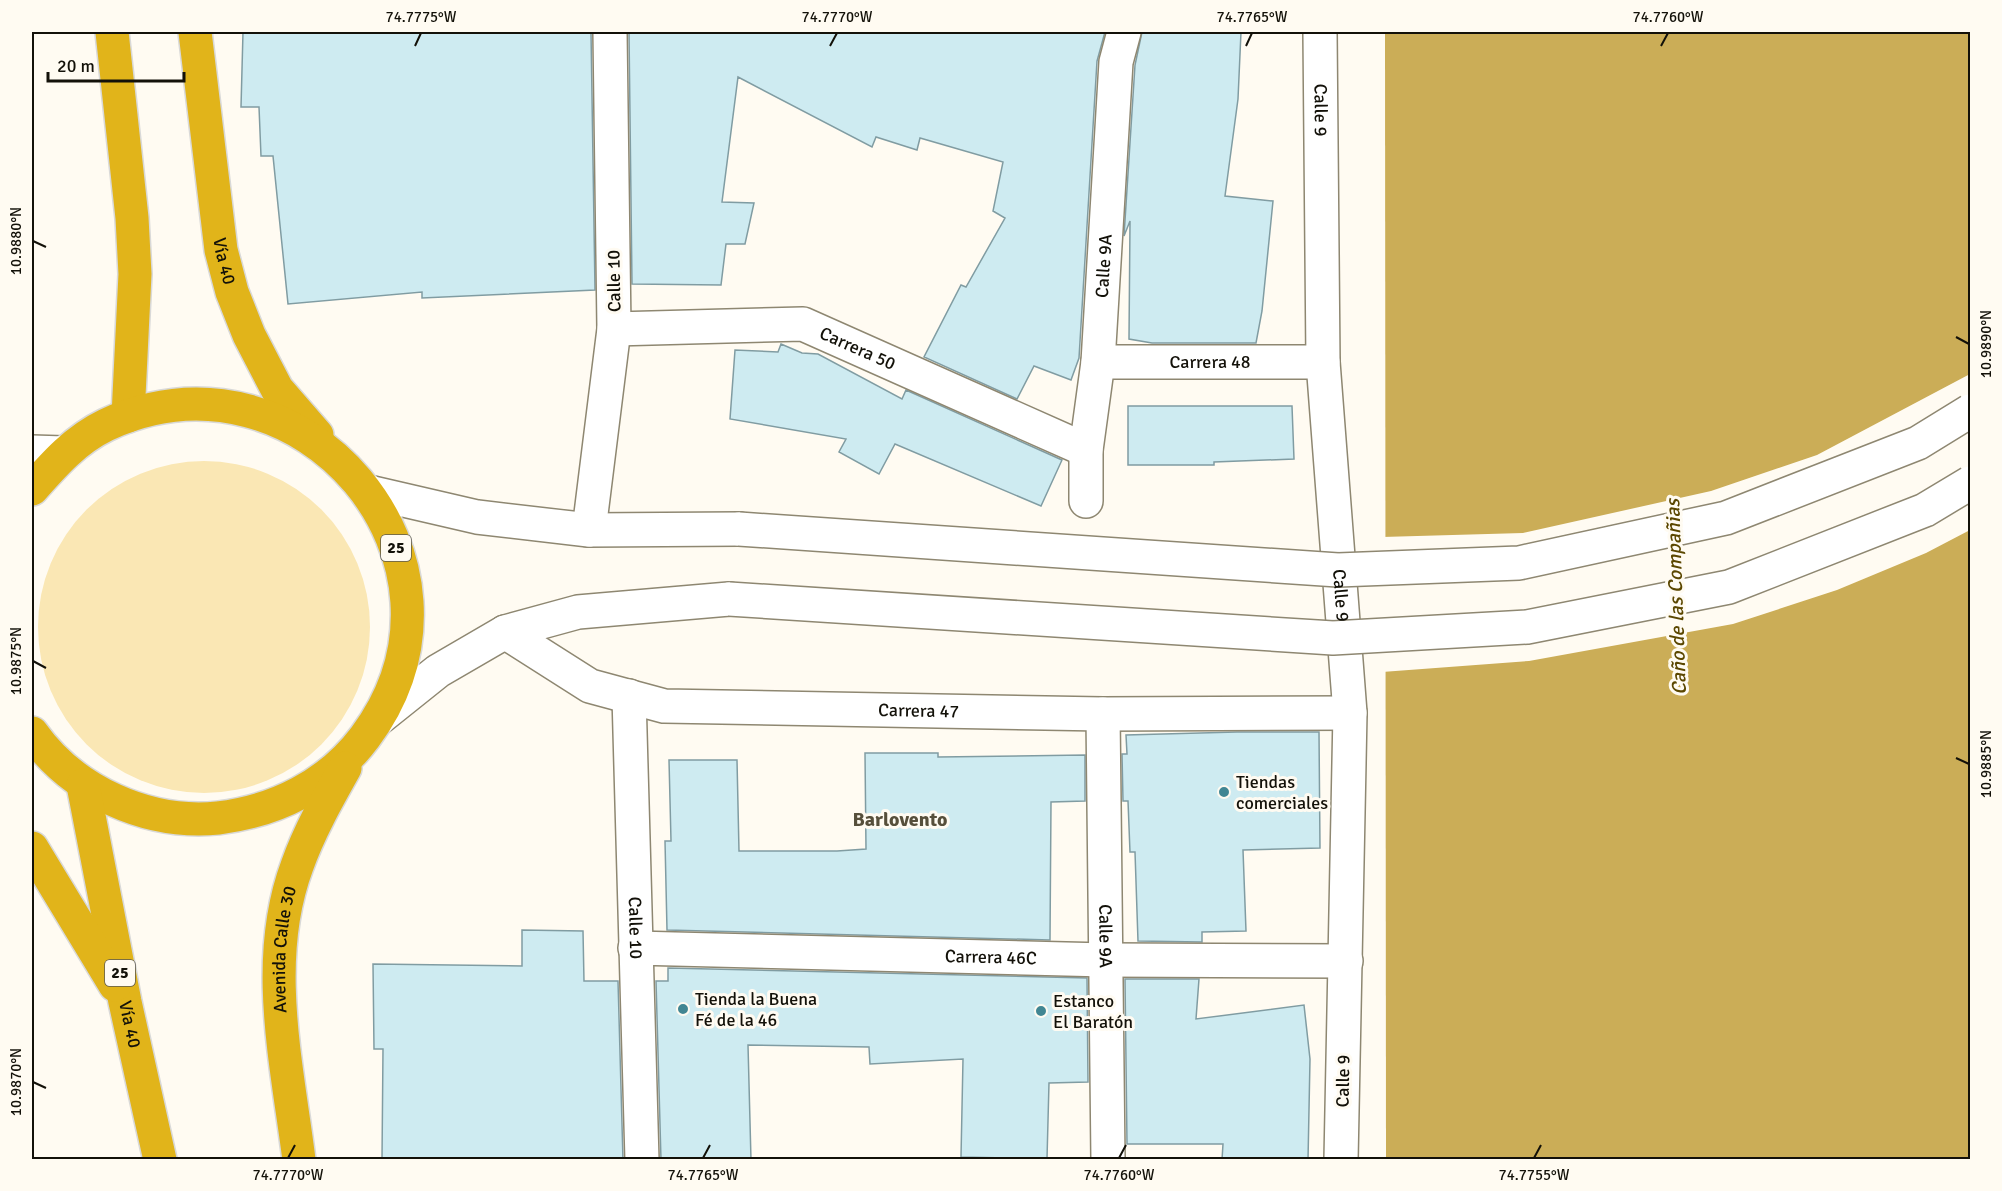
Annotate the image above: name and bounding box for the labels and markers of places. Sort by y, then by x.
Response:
place label: Tiendas comerciales [1236,771,1328,814]
marker: Tiendas comerciales [1217,785,1231,799]
place label: Tienda la Buena Fé de la 46 [695,988,817,1031]
place label: Estanco El Baratón [1053,990,1133,1033]
marker: Tienda la Buena Fé de la 46 [676,1002,690,1016]
marker: Estanco El Baratón [1034,1004,1048,1018]

